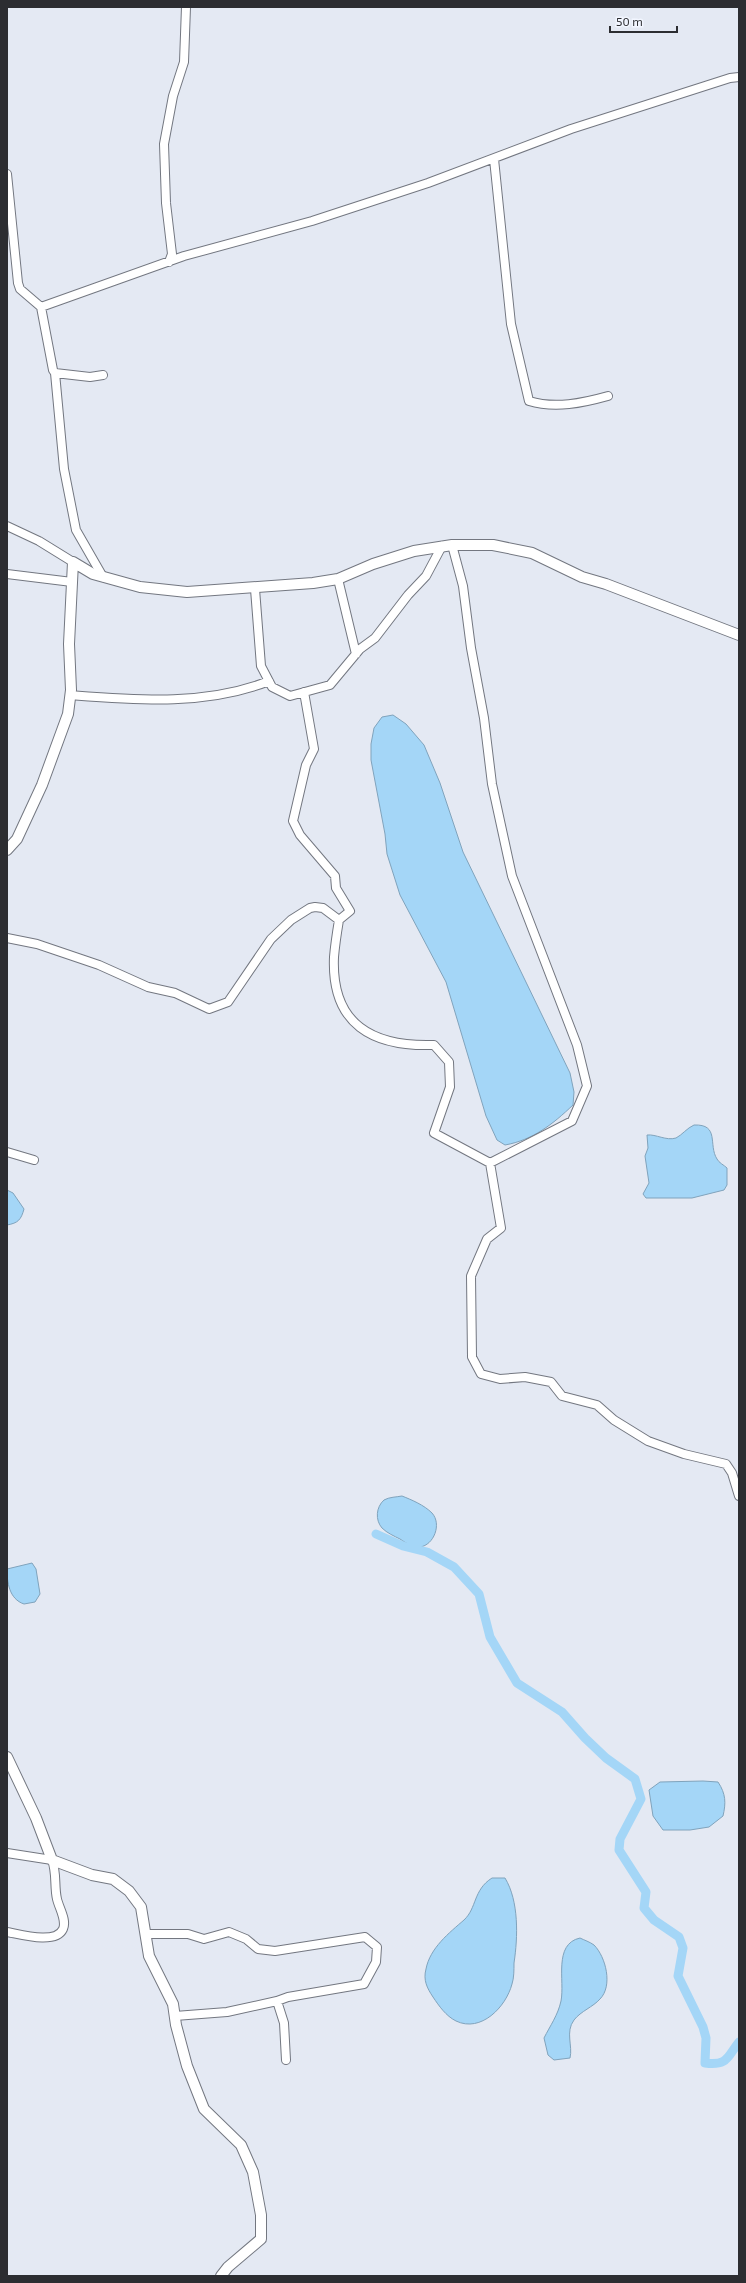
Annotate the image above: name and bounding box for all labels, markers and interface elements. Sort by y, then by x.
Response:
scale bar [610,8,677,34]
text: 50 m [616,14,643,28]

